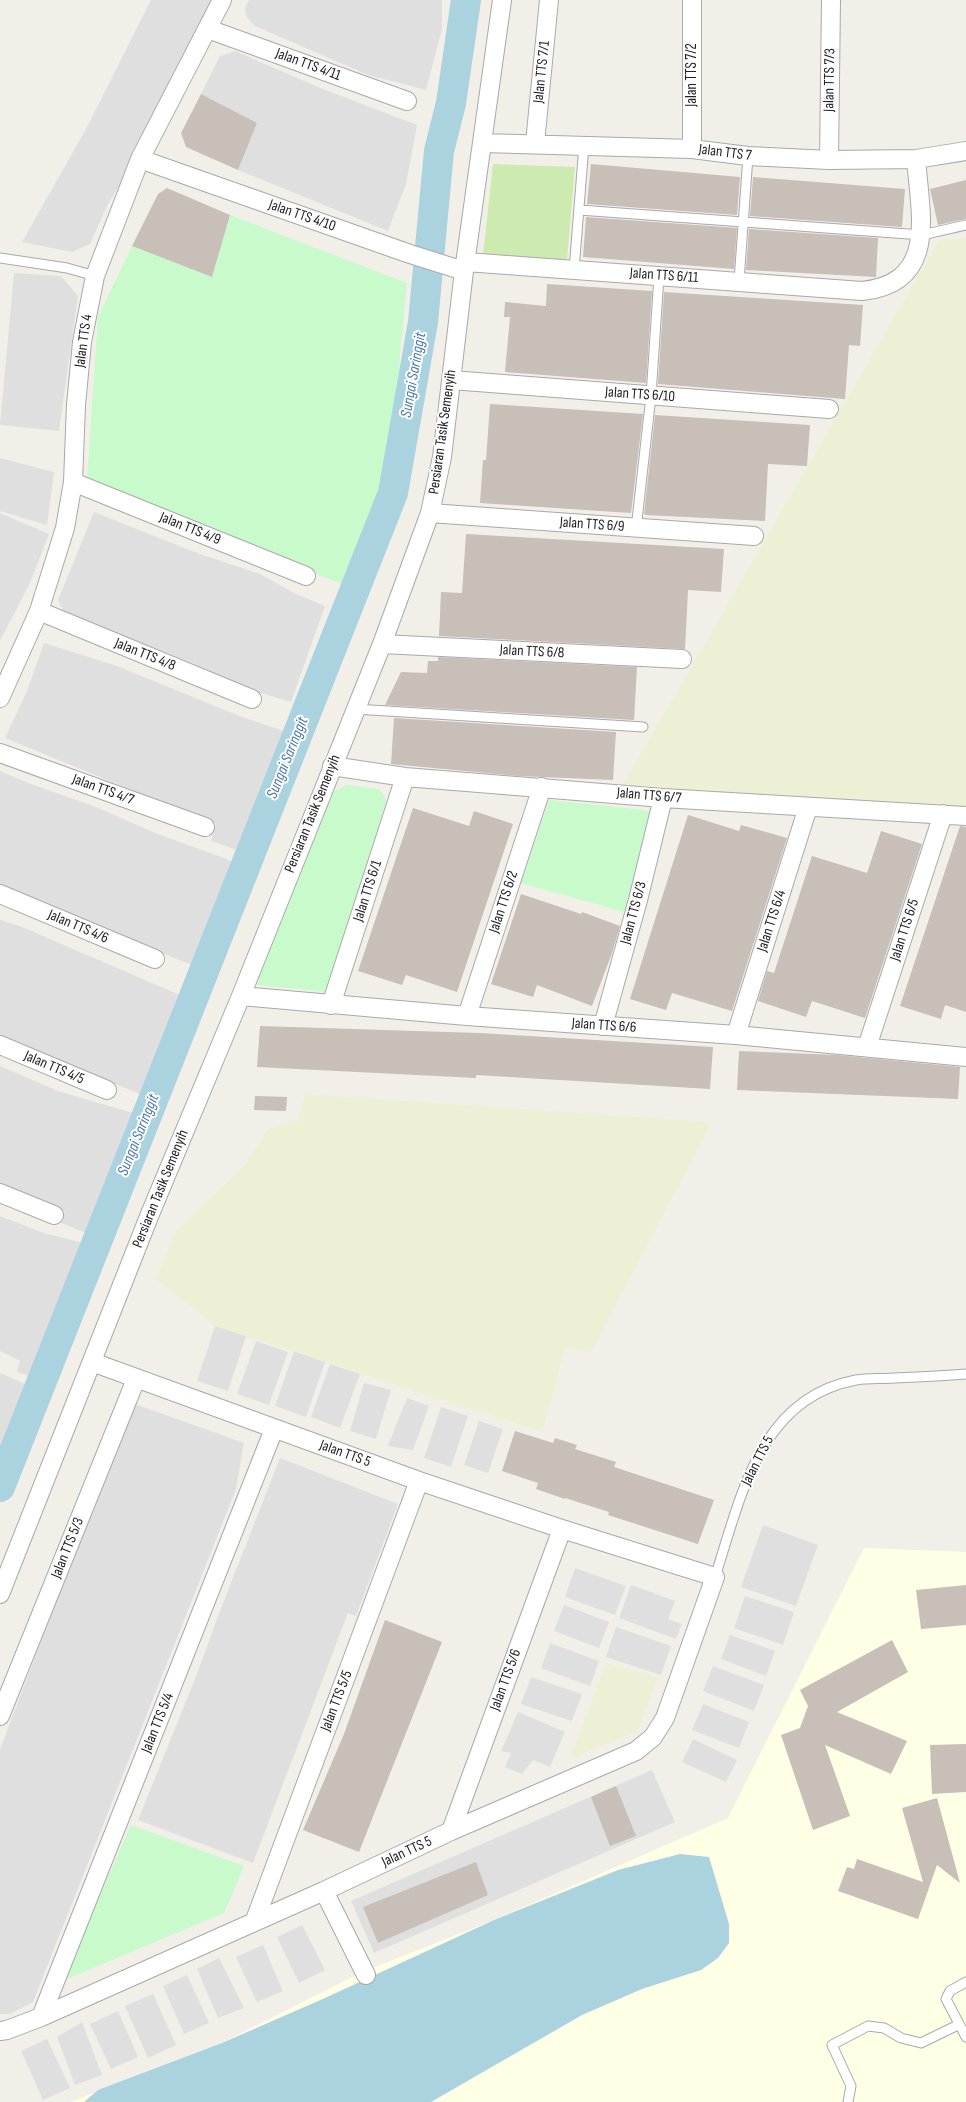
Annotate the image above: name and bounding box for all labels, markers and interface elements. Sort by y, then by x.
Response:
street label: Jalan TTS 7/1 [530,40,554,104]
street label: Jalan TTS 7/2 [683,43,701,107]
street label: Jalan TTS 4/11 [273,45,343,85]
street label: Jalan TTS 7/3 [820,48,840,112]
street label: Jalan TTS 7 [698,141,752,165]
street label: Jalan TTS 4/10 [266,196,338,236]
street label: Jalan TTS 6/11 [629,265,699,287]
street label: Jalan TTS 4 [71,313,97,369]
water label: Sungai Saringgit [397,331,431,419]
street label: Persiaran Tasik Semenyih [425,369,461,495]
street label: Jalan TTS 6/10 [604,384,676,406]
street label: Jalan TTS 4/9 [157,509,223,549]
street label: Jalan TTS 6/9 [559,514,625,536]
street label: Jalan TTS 4/8 [112,635,178,675]
street label: Jalan TTS 6/8 [499,641,565,663]
water label: Sungai Saringgit [263,714,313,802]
street label: Persiaran Tasik Semenyih [281,752,345,876]
street label: Jalan TTS 4/7 [70,771,136,809]
street label: Jalan TTS 6/7 [616,784,682,808]
street label: Jalan TTS 6/1 [350,858,386,924]
street label: Jalan TTS 6/2 [486,869,522,935]
street label: Jalan TTS 6/3 [617,880,651,946]
street label: Jalan TTS 6/4 [754,888,790,954]
street label: Jalan TTS 6/5 [887,897,923,963]
street label: Jalan TTS 4/6 [45,906,111,948]
street label: Jalan TTS 6/6 [571,1015,637,1037]
street label: Jalan TTS 4/5 [21,1047,87,1089]
water label: Sungai Saringgit [114,1091,164,1179]
street label: Persiaran Tasik Semenyih [129,1127,193,1251]
street label: Jalan TTS 5 [738,1433,778,1489]
street label: Jalan TTS 5 [317,1436,373,1472]
street label: Jalan TTS 5/3 [48,1515,88,1581]
street label: Jalan TTS 5/6 [487,1647,525,1713]
street label: Jalan TTS 5/5 [317,1668,357,1734]
street label: Jalan TTS 5/4 [138,1690,178,1756]
street label: Jalan TTS 5 [379,1833,435,1871]

